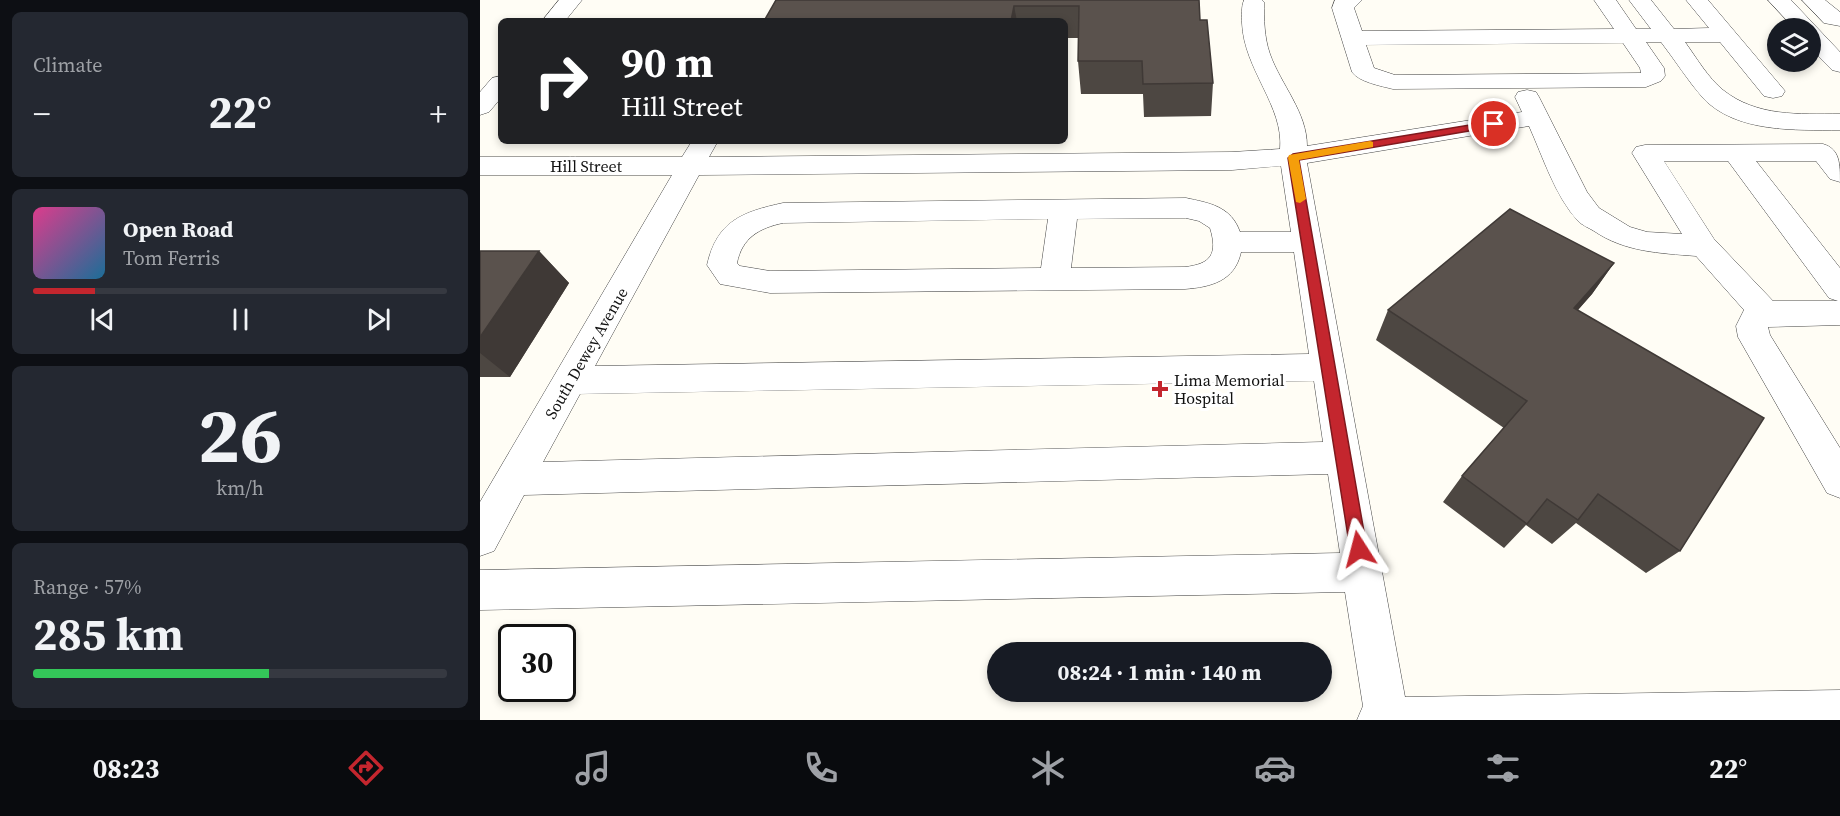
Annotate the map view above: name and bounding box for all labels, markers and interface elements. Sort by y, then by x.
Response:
map controls [1767,18,1821,72]
button: layers [1767,18,1821,72]
text: 90 m [621,33,714,91]
icon: right [522,42,600,120]
text: Climate [33,51,102,79]
text: 22° [208,81,272,143]
text: Hill Street [621,88,743,125]
text: − [33,91,51,136]
text: + [429,91,447,136]
pin [1468,98,1519,149]
icon: arrive [1477,107,1510,140]
street label: Hill Street [550,155,623,177]
text: Open Road [123,214,233,244]
text: Tom Ferris [123,244,220,272]
street label: South Dewey Avenue [539,283,633,423]
icon: previous [86,303,119,336]
icon: pause [224,303,257,336]
icon: next [362,303,395,336]
place label: Lima Memorial Hospital [1174,369,1285,409]
marker: Lima Memorial Hospital [1151,380,1169,398]
text: 26 [198,381,282,488]
text: km/h [216,474,264,502]
position arrow [1327,517,1391,581]
text: Range · 57% [33,573,142,601]
text: 285 km [33,603,184,665]
speed limit sign: 30 [498,624,576,702]
text: 08:24 · 1 min · 140 m [1058,657,1261,687]
icon: directions [345,747,387,789]
icon: music [572,747,614,789]
icon: phone [800,747,842,789]
icon: climate [1027,747,1069,789]
icon: car [1254,747,1296,789]
icon: filters [1482,747,1524,789]
text: 08:23 [93,750,159,787]
text: 22° [1709,750,1747,787]

